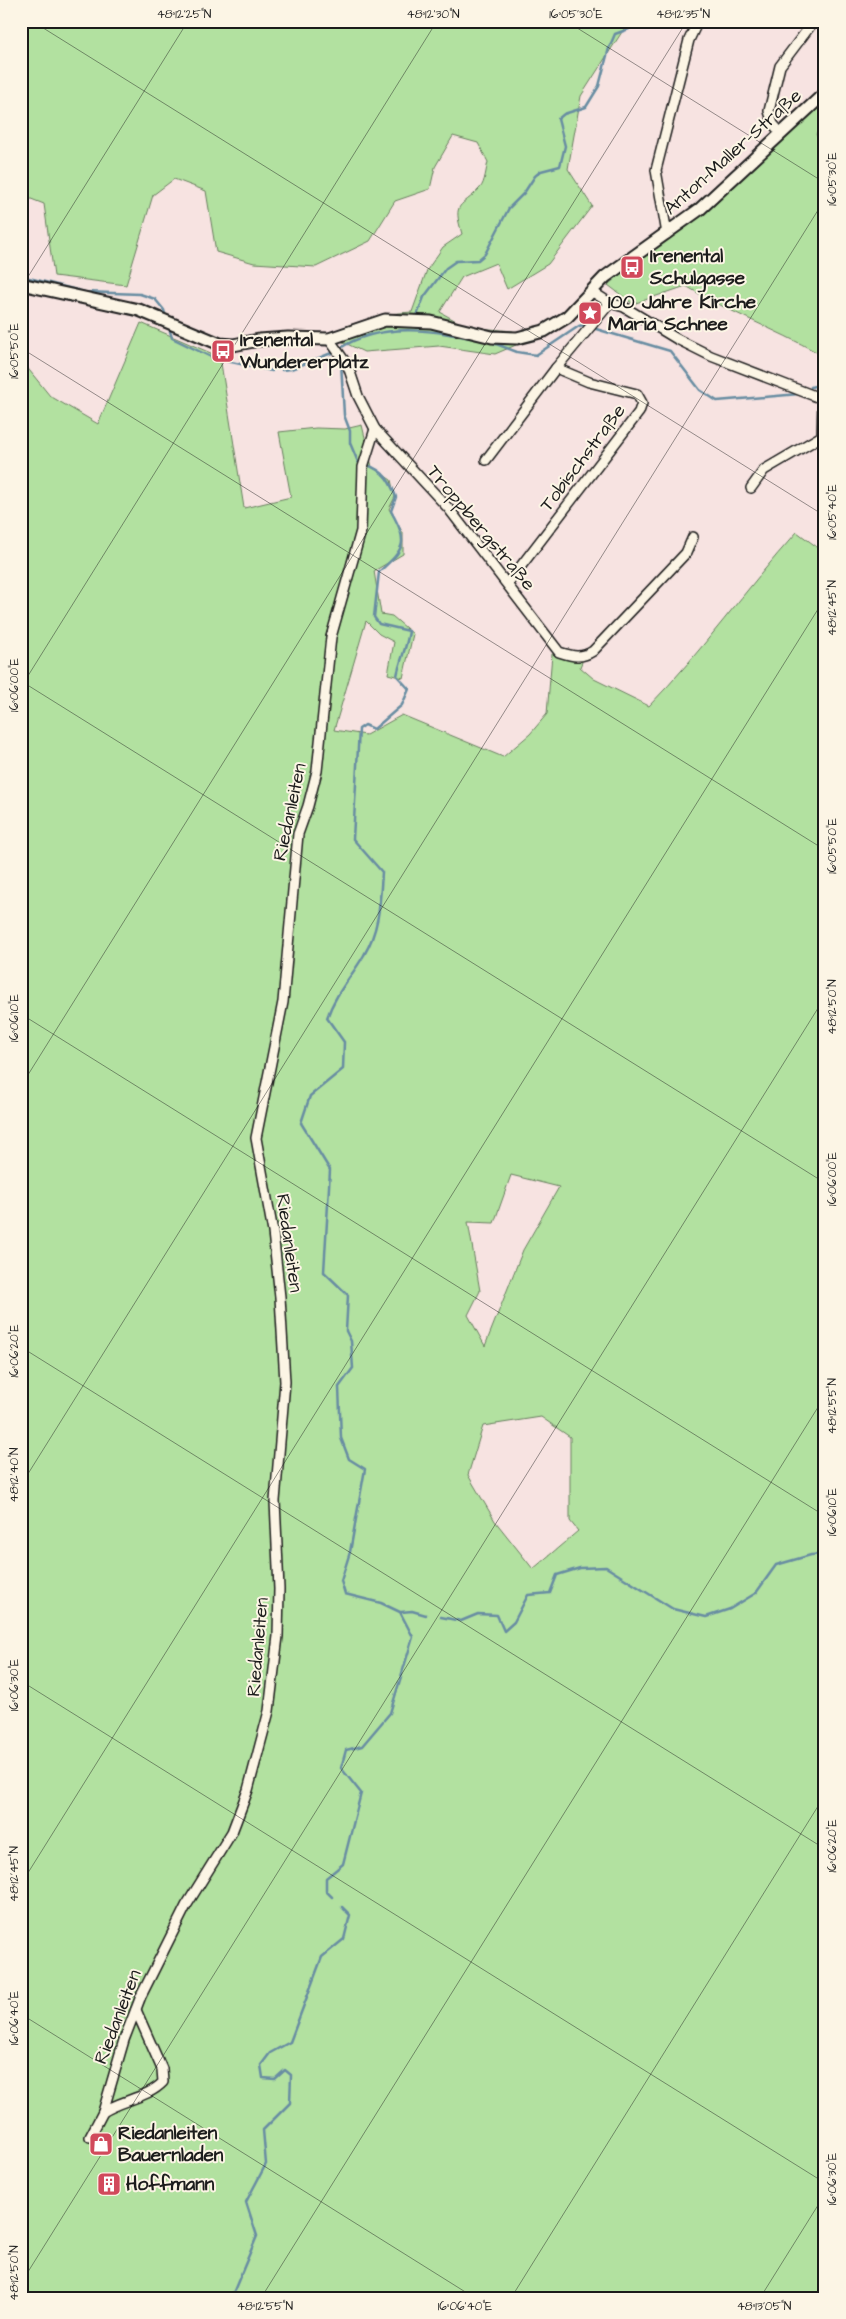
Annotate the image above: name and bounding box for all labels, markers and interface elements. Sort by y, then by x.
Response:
text: 48°12'25"N [157,6,212,23]
text: 48°12'30"N [407,6,460,23]
text: 16°05'30"E [549,6,603,23]
text: 48°12'35"N [656,6,710,23]
street label: Anton-Maller-Straße [658,83,808,221]
text: 16°05'30"E [824,152,841,206]
place label: Irenental Schulgasse [649,243,746,293]
bus stop icon: Irenental Schulgasse [619,254,645,280]
place label: 100 Jahre Kirche Maria Schnee [608,289,757,338]
place icon: 100 Jahre Kirche Maria Schnee [577,300,603,326]
text: 16°05'50"E [6,323,23,379]
place label: Irenental Wundererplatz [239,327,369,376]
bus stop icon: Irenental Wundererplatz [210,338,236,364]
street label: Tobischstraße [534,399,632,517]
street label: Troppbergstraße [420,459,542,597]
text: 16°05'40"E [824,484,841,540]
text: 48°12'45"N [824,580,841,636]
text: 16°06'00"E [6,658,23,712]
street label: Riedanleiten [266,761,314,863]
text: 16°05'50"E [824,818,841,874]
text: 48°12'50"N [824,979,841,1035]
text: 16°06'10"E [6,994,23,1042]
text: 16°06'00"E [824,1152,841,1206]
street label: Riedanleiten [269,1192,309,1294]
text: 16°06'20"E [6,1324,23,1378]
text: 48°12'55"N [824,1377,841,1434]
text: 48°12'40"N [6,1447,23,1503]
text: 16°06'10"E [824,1488,841,1536]
street label: Riedanleiten [240,1596,276,1698]
text: 16°06'30"E [6,1659,23,1711]
text: 16°06'20"E [824,1819,841,1873]
text: 48°12'45"N [6,1846,23,1902]
street label: Riedanleiten [88,1966,148,2068]
text: 16°06'40"E [6,1991,23,2045]
place label: Riedanleiten Bauernladen [118,2120,224,2169]
shop icon: Riedanleiten Bauernladen [88,2131,114,2157]
text: 16°06'30"E [824,2153,841,2205]
building icon: Hoffmann [96,2171,122,2197]
place label: Hoffmann [126,2171,215,2198]
text: 48°12'50"N [6,2245,23,2301]
text: 48°12'55"N [237,2298,294,2315]
text: 16°06'40"E [438,2298,492,2315]
text: 48°13'05"N [737,2298,792,2315]

